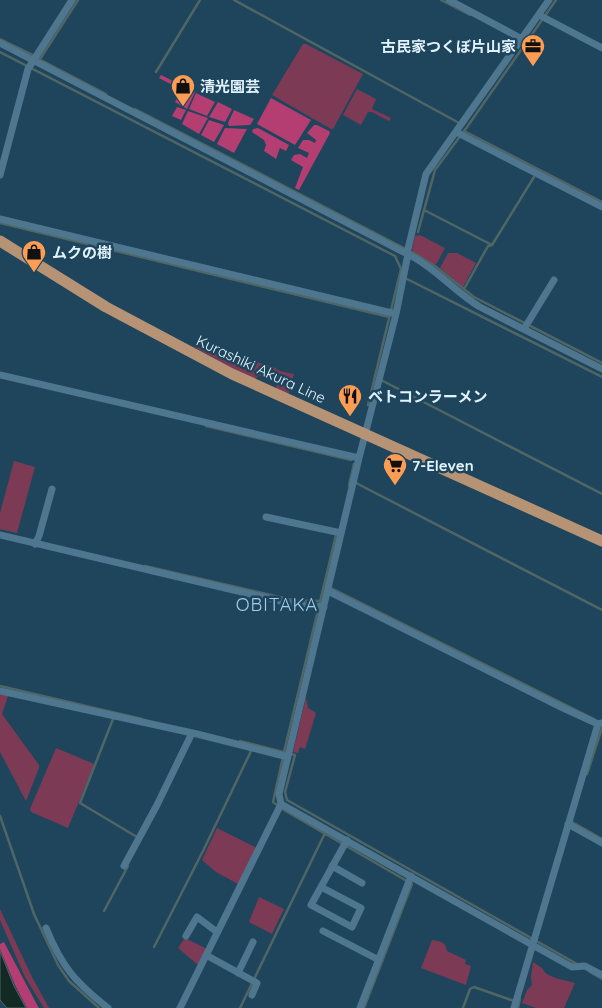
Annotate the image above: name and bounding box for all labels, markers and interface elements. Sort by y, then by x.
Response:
office icon: 古民家つくぼ片山家 [520,33,546,67]
place label: 古民家つくぼ片山家 [381,37,516,56]
shop icon: 清光園芸 [170,73,196,107]
place label: 清光園芸 [200,77,260,96]
shop icon: ムクの樹 [21,239,47,273]
place label: ムクの樹 [52,243,112,262]
street label: Kurashiki Akura Line [193,331,329,407]
restaurant icon: ベトコンラーメン [337,383,363,417]
place label: ベトコンラーメン [368,387,487,406]
supermarket icon: 7-Eleven [382,452,408,486]
place label: 7-Eleven [412,456,474,475]
district label: OBITAKA [236,593,318,616]

